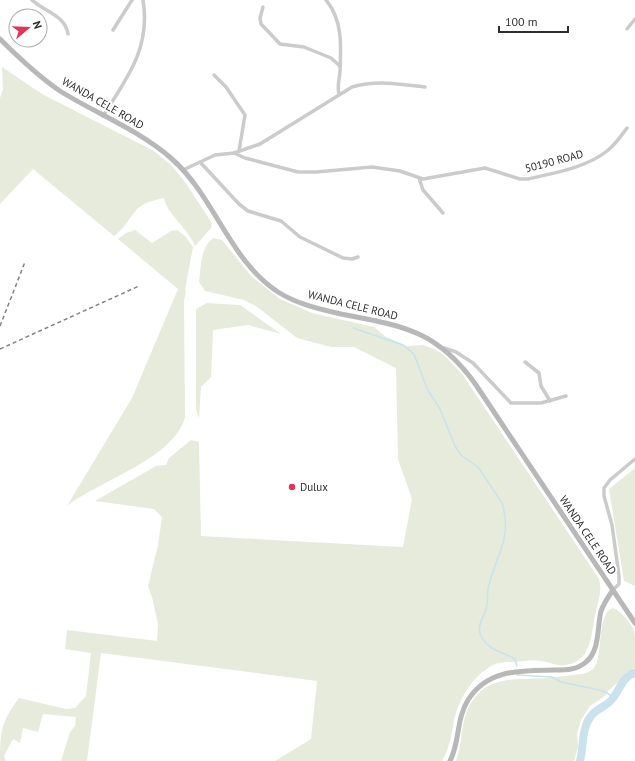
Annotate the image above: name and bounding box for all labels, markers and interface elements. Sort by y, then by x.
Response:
north arrow [8,8,48,48]
scale bar [499,8,568,34]
text: 100 m [505,14,538,29]
text: N [30,19,45,30]
street label: WANDA CELE ROAD [60,74,146,132]
street label: 50190 ROAD [523,146,585,176]
street label: WANDA CELE ROAD [307,287,399,323]
place label: Dulux [300,480,328,494]
marker: Dulux [287,482,297,492]
street label: WANDA CELE ROAD [556,493,620,577]

